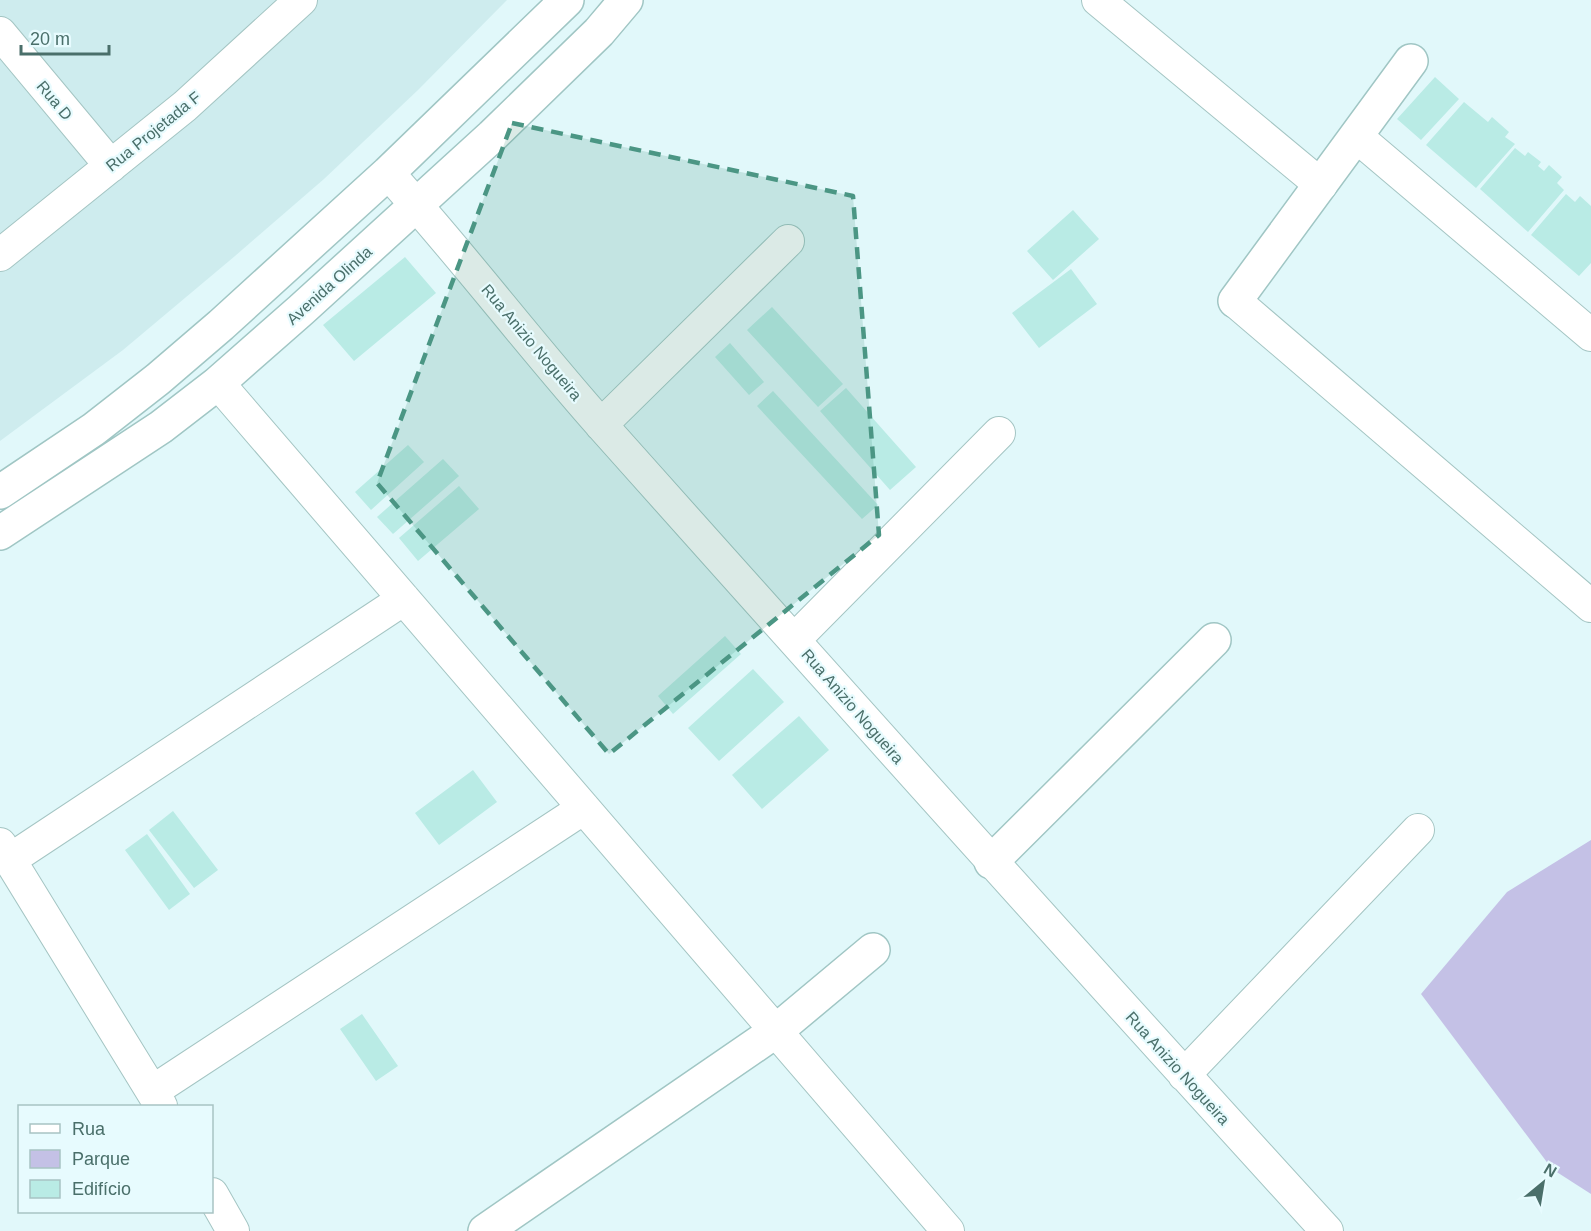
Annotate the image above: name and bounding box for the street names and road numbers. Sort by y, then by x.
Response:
street label: Rua D [34,77,76,123]
street label: Rua Projetada F [103,88,204,175]
street label: Avenida Olinda [283,243,375,328]
street label: Rua Anizio Nogueira [478,281,585,404]
street label: Rua Anizio Nogueira [798,646,907,767]
street label: Rua Anizio Nogueira [1123,1008,1233,1128]

